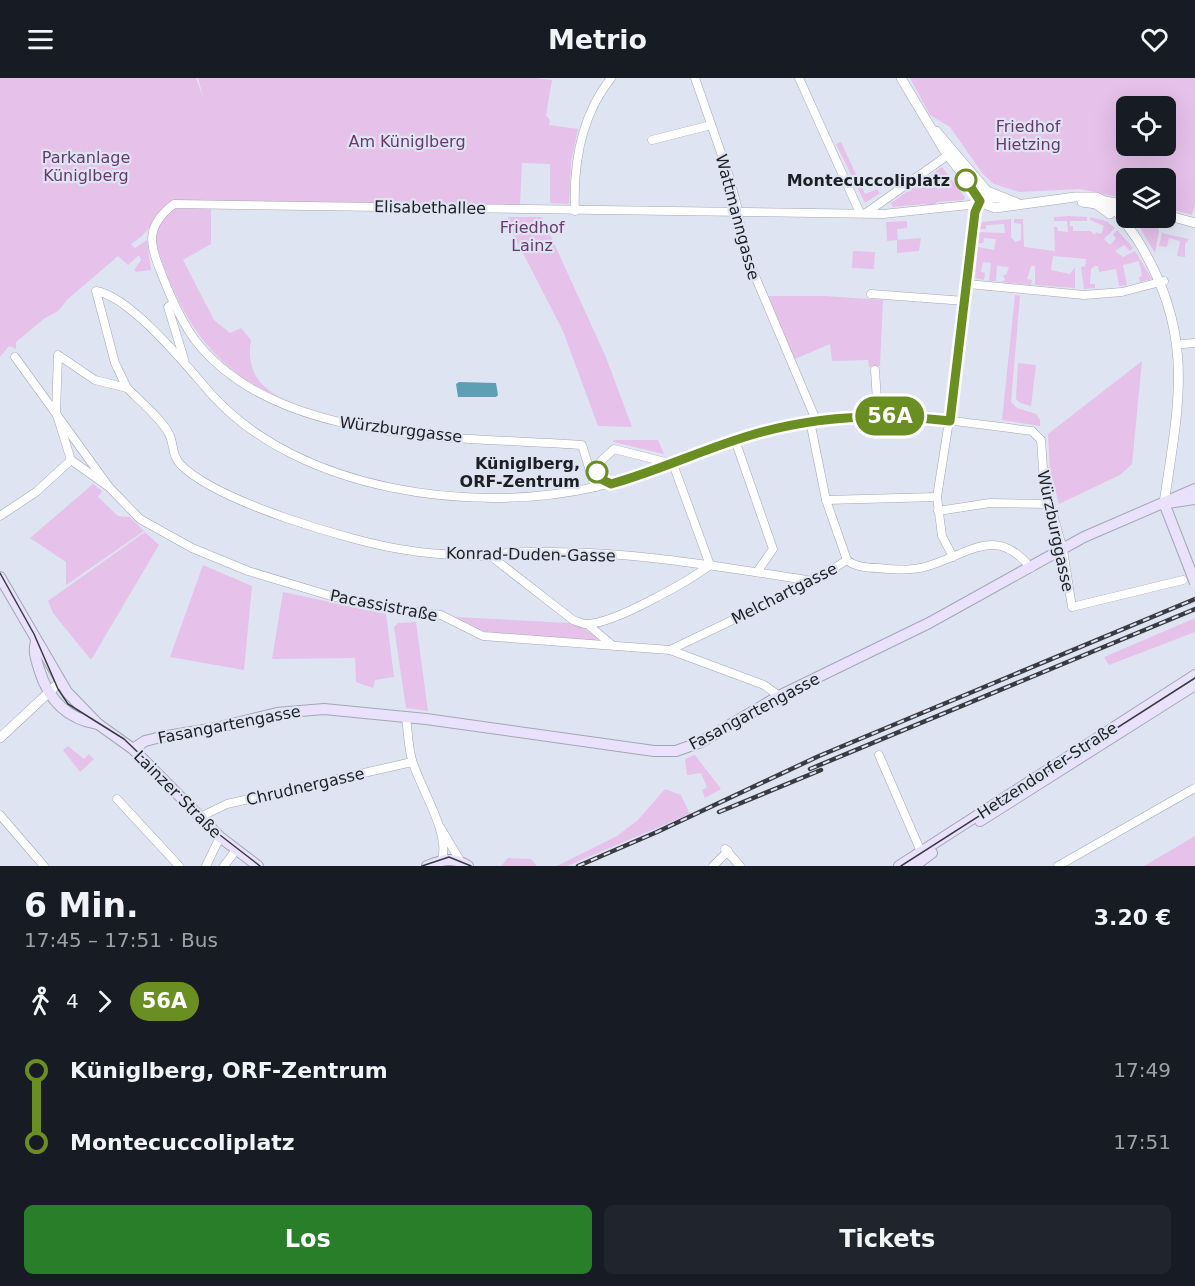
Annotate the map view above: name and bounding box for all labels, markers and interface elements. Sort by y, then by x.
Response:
icon: menu [24,23,57,56]
icon: heart [1138,23,1171,56]
text: Metrio [548,24,647,55]
map controls [1116,96,1176,228]
button: locate [1116,96,1176,156]
park label: Friedhof Hietzing [995,117,1061,154]
park label: Am Küniglberg [348,132,466,151]
park label: Parkanlage Küniglberg [42,148,130,185]
street label: Wattmanngasse [712,152,763,282]
button: layers [1116,168,1176,228]
marker: Montecuccoliplatz [955,169,977,191]
place label: Montecuccoliplatz [787,171,950,190]
street label: Elisabethallee [374,197,486,218]
park label: Friedhof Lainz [500,218,565,255]
line badge: 56A [856,396,924,436]
text: 56A [867,404,913,428]
street label: Würzburggasse [338,413,463,446]
place label: Küniglberg, ORF-Zentrum [460,454,580,491]
marker: Küniglberg, ORF-Zentrum [586,461,608,483]
street label: Würzburggasse [1033,469,1078,594]
street label: Konrad-Duden-Gasse [446,544,616,565]
street label: Melchartgasse [728,559,840,628]
street label: Pacassistraße [328,586,439,625]
street label: Fasangartengasse [686,669,823,754]
street label: Fasangartengasse [156,701,302,748]
street label: Hetzendorfer Straße [974,718,1121,823]
street label: Lainzer Straße [130,747,225,842]
street label: Chrudnergasse [244,764,366,809]
text: 6 Min. [24,886,139,925]
text: 3.20 € [1094,905,1171,930]
text: 17:45 – 17:51 · Bus [24,928,218,952]
icon: walk [24,985,57,1018]
icon: forward [88,985,121,1018]
text: 4 [66,989,79,1013]
text: 56A [142,989,187,1013]
text: Küniglberg, ORF-Zentrum [70,1058,388,1083]
text: 17:49 [1113,1058,1171,1082]
text: Montecuccoliplatz [70,1130,295,1155]
text: 17:51 [1113,1130,1171,1154]
button: Los [24,1205,592,1274]
button: Tickets [604,1205,1171,1274]

